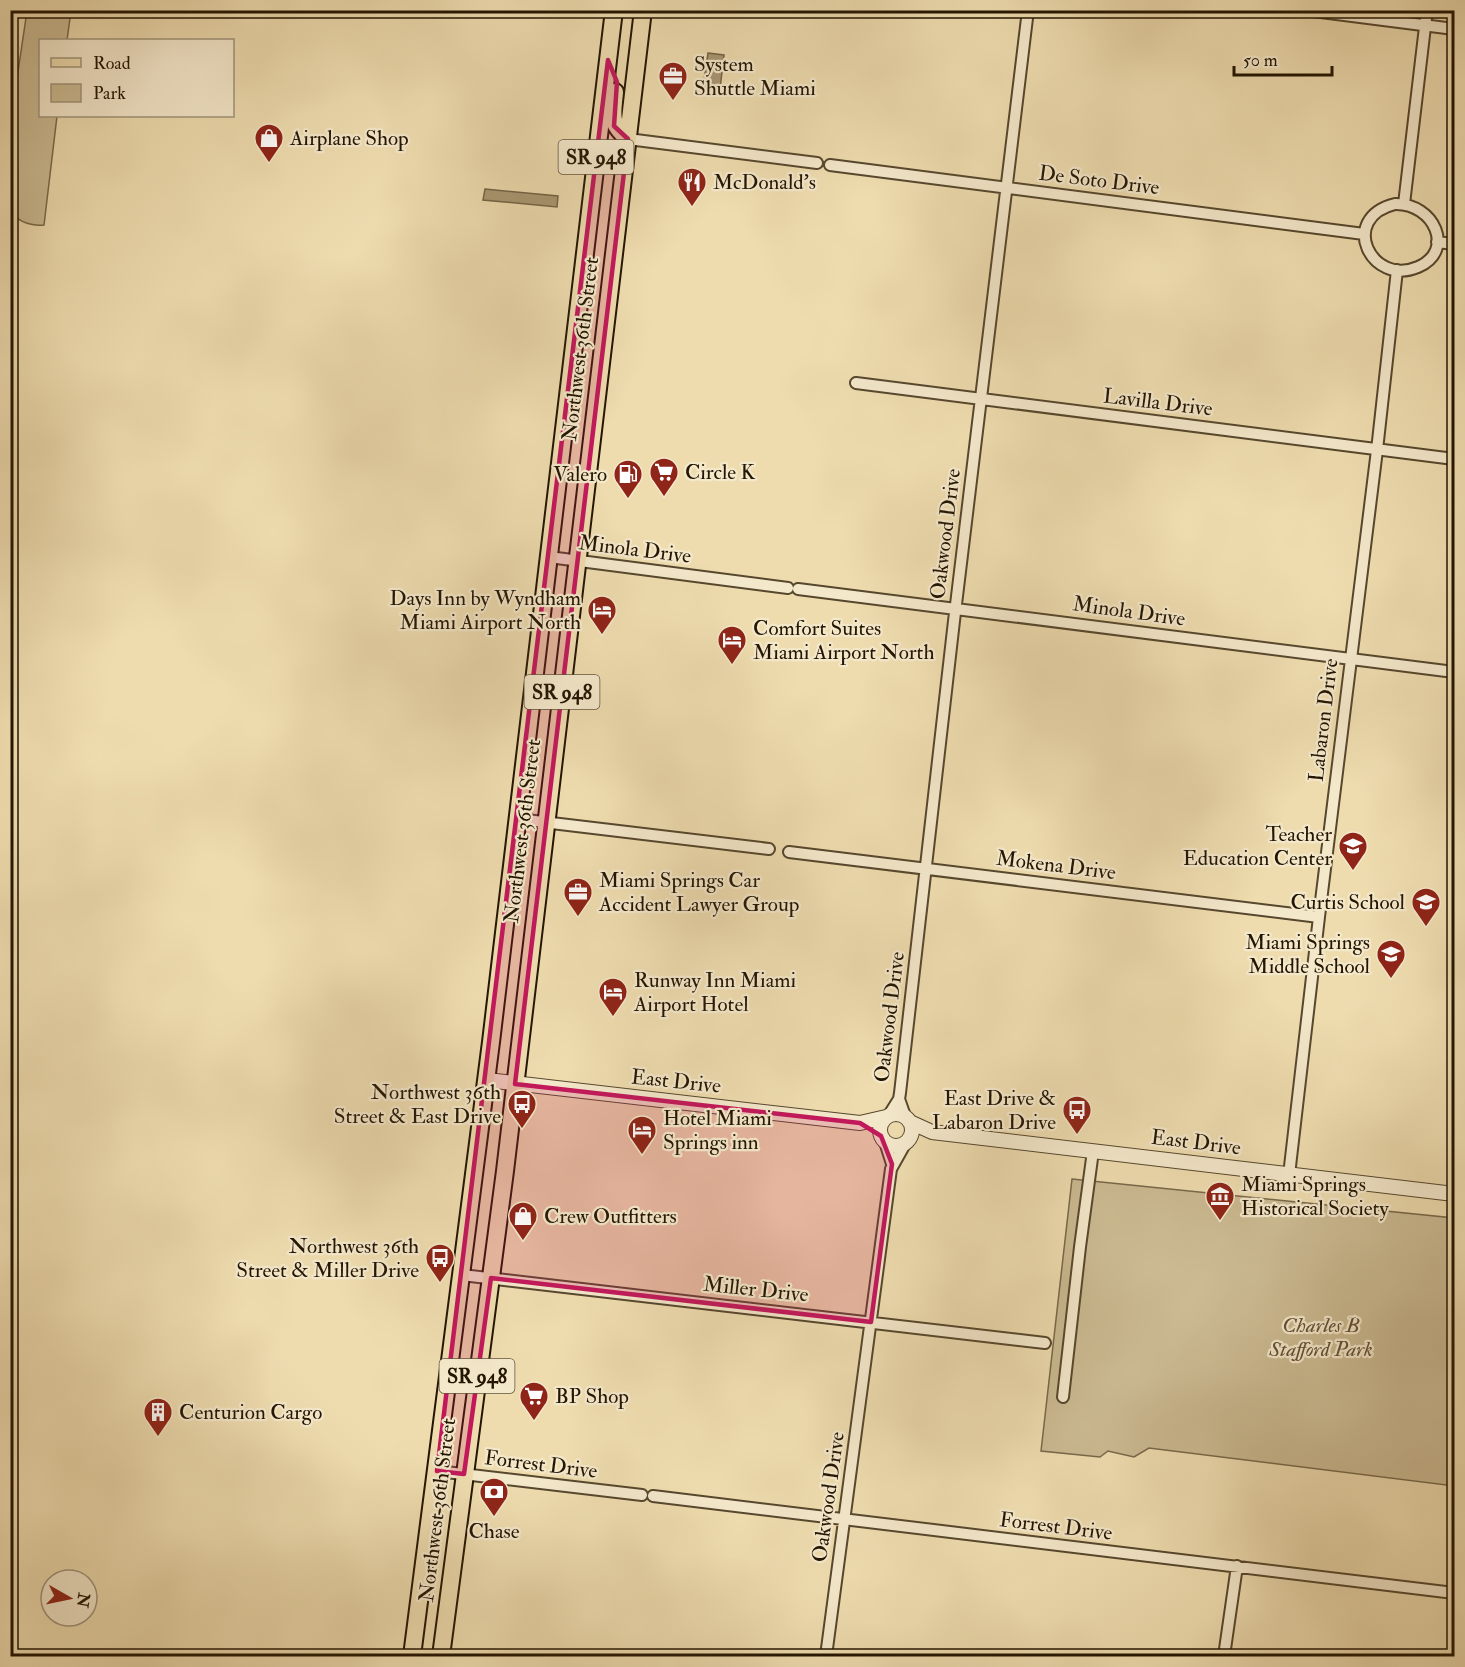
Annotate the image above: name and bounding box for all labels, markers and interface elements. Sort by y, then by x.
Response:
legend [39,39,234,117]
scale bar [1234,39,1332,77]
text: 50 m [1243,49,1278,72]
place label: System Shuttle Miami [694,51,816,102]
text: Road [93,52,131,75]
office icon: System Shuttle Miami [657,60,689,102]
text: Park [93,82,126,105]
shop icon: Airplane Shop [253,122,285,164]
place label: Airplane Shop [289,125,409,152]
road number: SR 948 [558,140,634,174]
street label: De Soto Drive [1037,160,1161,201]
restaurant icon: McDonald's [676,166,708,208]
place label: McDonald's [713,169,816,196]
street label: Northwest 36th Street [556,255,605,443]
street label: Lavilla Drive [1102,382,1214,423]
supermarket icon: Circle K [648,456,680,498]
fuel station icon: Valero [612,458,644,500]
place label: Circle K [685,459,756,486]
place label: Valero [553,461,607,488]
street label: Oakwood Drive [924,467,967,601]
street label: Minola Drive [577,529,693,570]
place label: Days Inn by Wyndham Miami Airport North [389,585,581,636]
street label: Minola Drive [1071,590,1187,633]
hotel icon: Days Inn by Wyndham Miami Airport North [586,594,618,636]
place label: Comfort Suites Miami Airport North [753,615,934,666]
hotel icon: Comfort Suites Miami Airport North [716,624,748,666]
street label: Labaron Drive [1303,657,1344,783]
road number: SR 948 [524,675,600,709]
street label: Northwest 36th Street [498,737,547,925]
place label: Teacher Education Center [1183,821,1332,872]
school or university icon: Teacher Education Center [1337,830,1369,872]
street label: Mokena Drive [995,845,1118,886]
place label: Miami Springs Car Accident Lawyer Group [598,867,799,918]
office icon: Miami Springs Car Accident Lawyer Group [562,876,594,918]
school or university icon: Curtis School [1410,886,1442,928]
place label: Curtis School [1290,889,1406,916]
place label: Miami Springs Middle School [1245,929,1371,980]
school or university icon: Miami Springs Middle School [1375,938,1407,980]
street label: Oakwood Drive [868,950,911,1084]
place label: Runway Inn Miami Airport Hotel [633,967,797,1018]
hotel icon: Runway Inn Miami Airport Hotel [597,976,629,1018]
street label: East Drive [630,1063,722,1100]
place label: Northwest 36th Street & East Drive [334,1079,501,1130]
place label: East Drive & Labaron Drive [932,1085,1056,1136]
bus stop icon: Northwest 36th Street & East Drive [506,1088,538,1130]
bus stop icon: East Drive & Labaron Drive [1061,1094,1093,1136]
place label: Hotel Miami Springs inn [663,1105,772,1156]
hotel icon: Hotel Miami Springs inn [626,1114,658,1156]
street label: East Drive [1149,1124,1243,1161]
place label: Miami Springs Historical Society [1241,1171,1389,1222]
museum icon: Miami Springs Historical Society [1204,1180,1236,1222]
shop icon: Crew Outfitters [507,1200,539,1242]
place label: Crew Outfitters [544,1203,677,1230]
place label: Northwest 36th Street & Miller Drive [236,1233,419,1284]
bus stop icon: Northwest 36th Street & Miller Drive [424,1242,456,1284]
street label: Miller Drive [702,1271,810,1308]
park label: Charles B Stafford Park [1268,1312,1373,1363]
road number: SR 948 [440,1359,514,1393]
supermarket icon: BP Shop [518,1380,550,1422]
place label: BP Shop [555,1383,629,1410]
building icon: Centurion Cargo [142,1396,174,1438]
place label: Centurion Cargo [179,1399,322,1426]
street label: Northwest 36th Street [413,1416,462,1604]
street label: Oakwood Drive [806,1430,851,1564]
street label: Forrest Drive [483,1444,599,1485]
bank icon: Chase [478,1476,510,1518]
street label: Forrest Drive [998,1506,1114,1547]
place label: Chase [468,1518,520,1545]
north arrow [39,1568,99,1628]
text: N [72,1591,94,1609]

